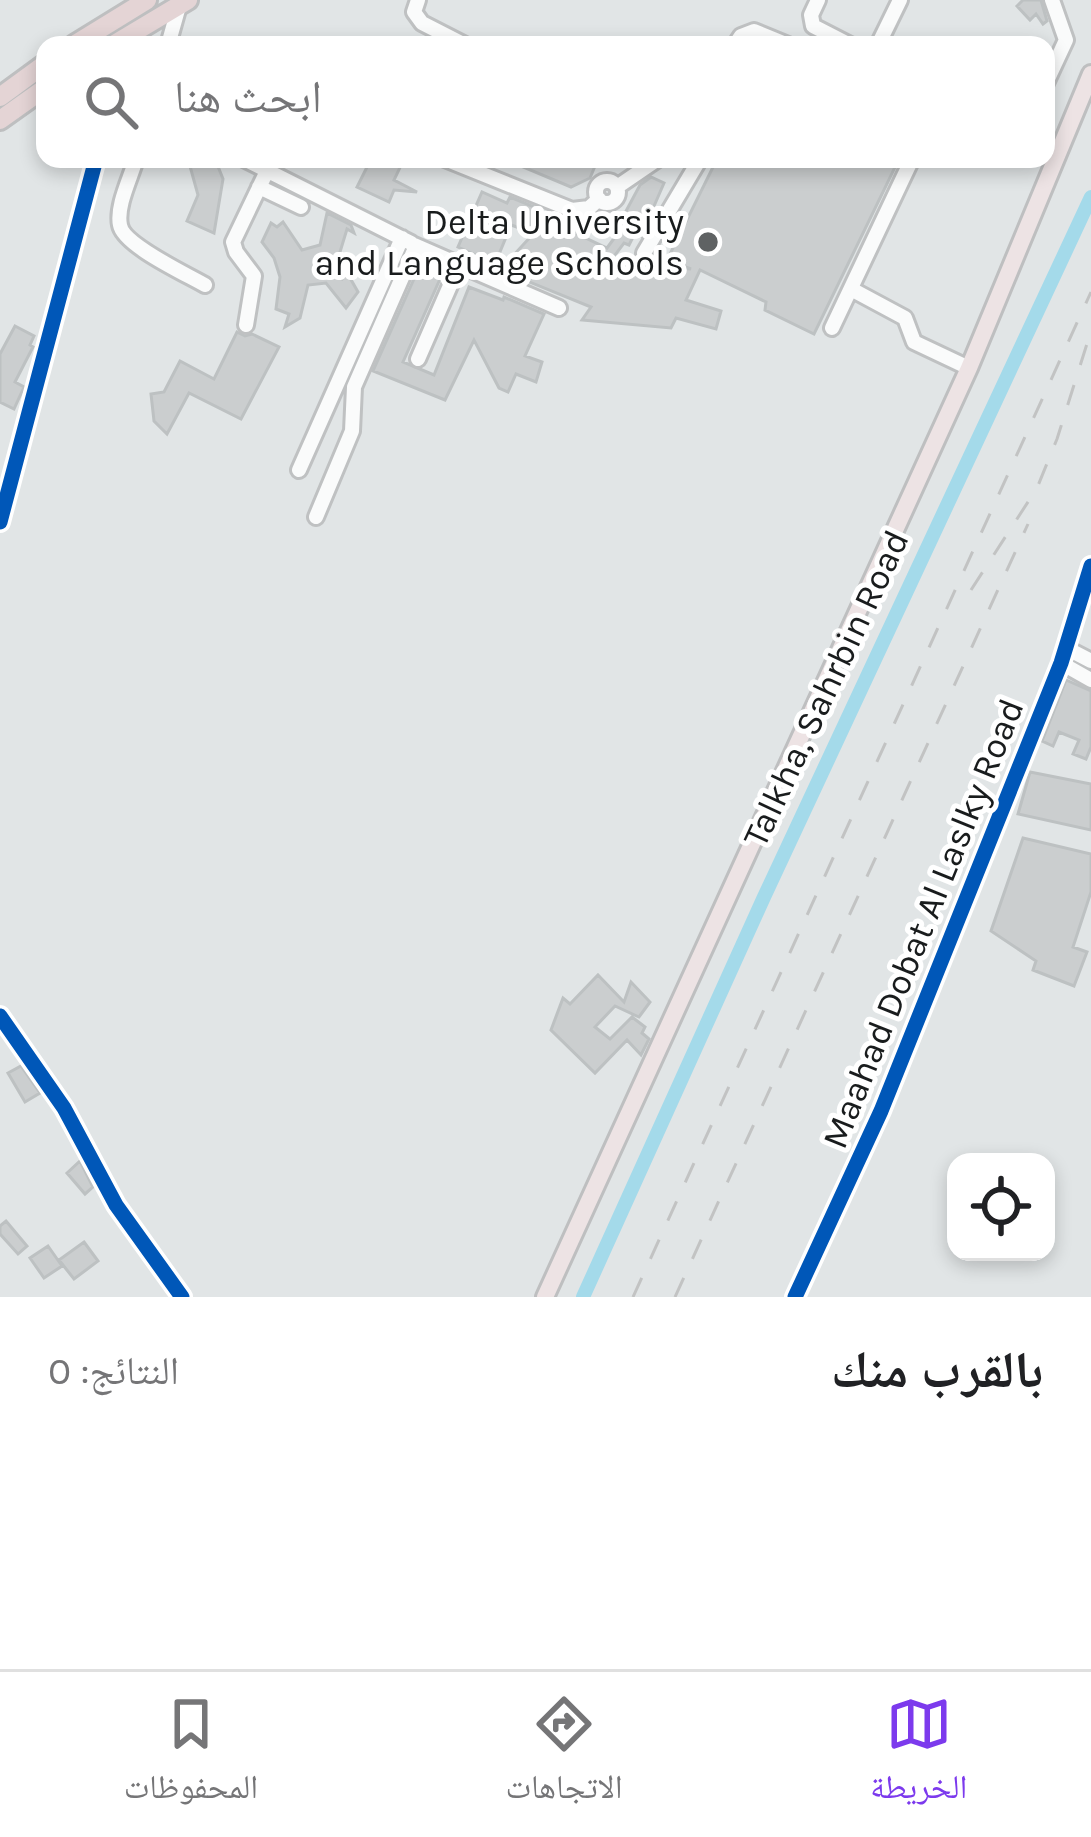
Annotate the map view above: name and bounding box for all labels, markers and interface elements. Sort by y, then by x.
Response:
search box [36,36,1055,168]
icon: search [78,69,144,135]
text: ابحث هنا [174,71,322,123]
place label: Delta University and Language Schools [314,201,684,284]
marker: Delta University and Language Schools [695,229,721,255]
street label: Talkha, Sahrbin Road [734,524,918,853]
street label: Maahad Dobat Al Laslky Road [813,692,1033,1154]
map controls [947,1153,1055,1261]
button: locate [947,1153,1055,1261]
text: بالقرب منك [831,1340,1043,1400]
text: النتائج: 0 [48,1348,179,1394]
tab: المحفوظات [124,1691,258,1819]
tab: الاتجاهات [505,1691,623,1819]
tab: الخريطة [870,1691,967,1819]

